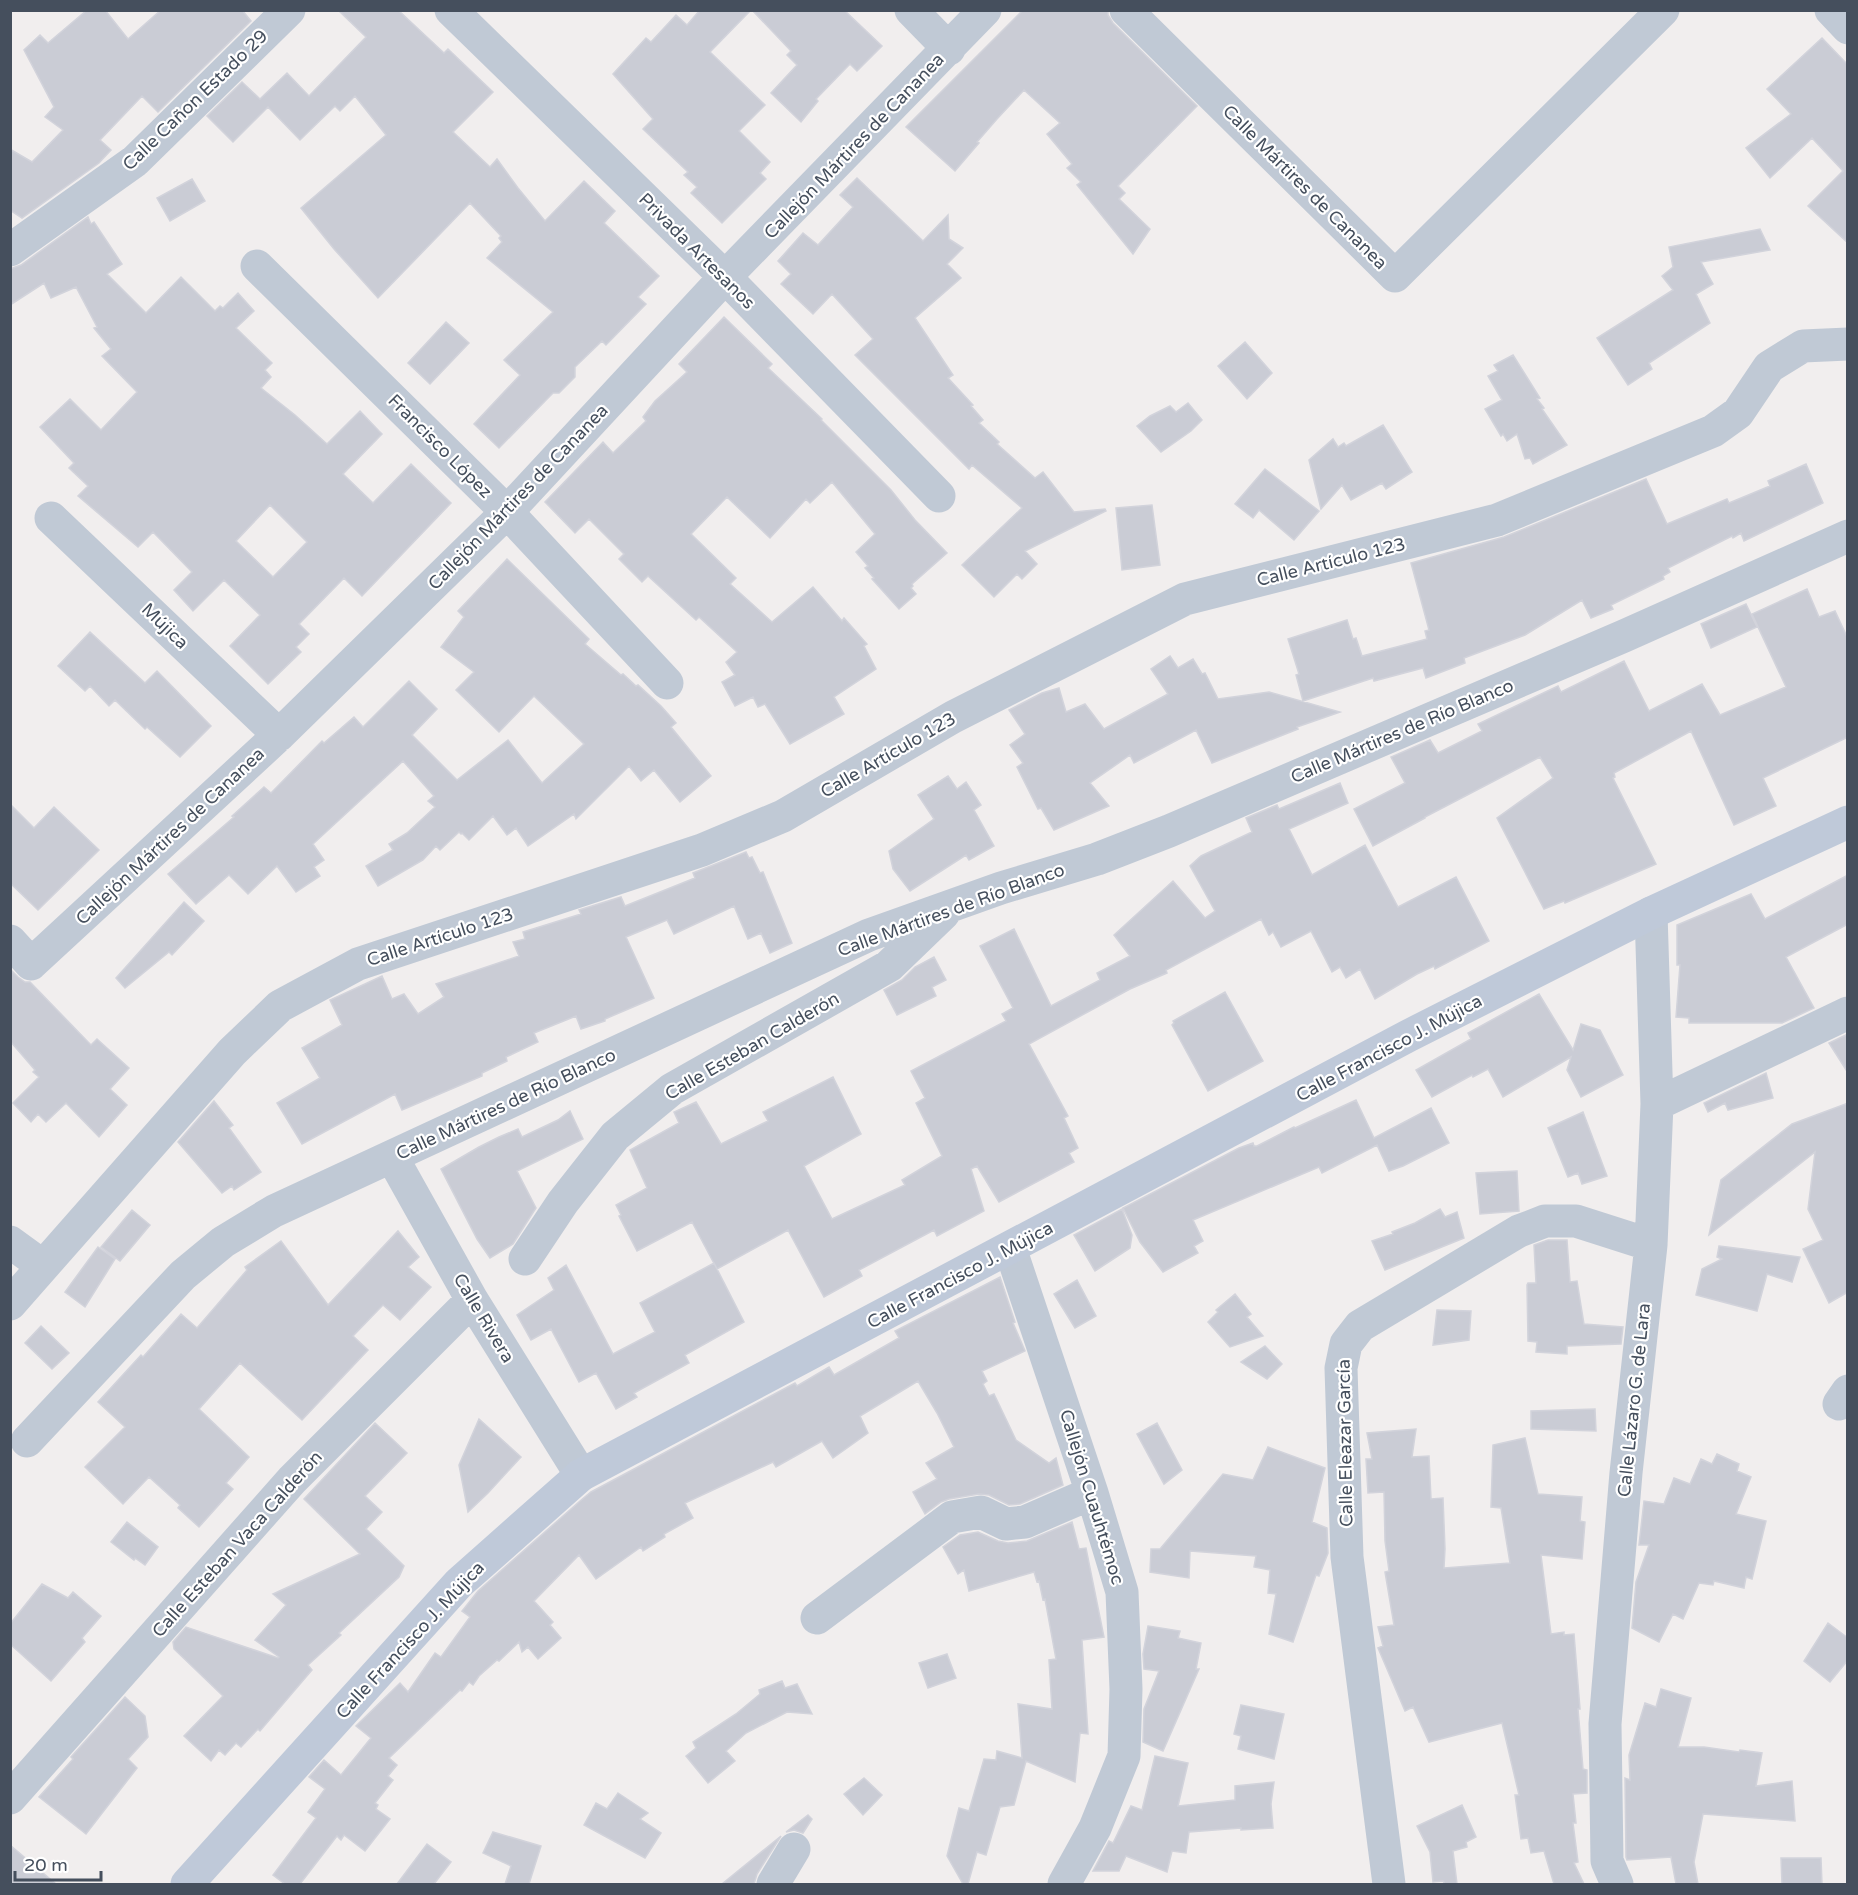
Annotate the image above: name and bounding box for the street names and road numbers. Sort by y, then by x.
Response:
street label: Calle Cañon Estado 29 [118,25,272,175]
street label: Callejón Mártires de Cananea [759,48,949,244]
street label: Calle Mártires de Cananea [1218,100,1392,274]
street label: Privada Artesanos [634,188,760,314]
street label: Francisco López [383,389,497,503]
street label: Callejón Mártires de Cananea [423,399,613,595]
street label: Calle Artículo 123 [1254,533,1408,591]
street label: Mújica [137,598,193,654]
street label: Calle Mártires de Río Blanco [1287,674,1517,788]
street label: Calle Artículo 123 [816,707,960,803]
street label: Callejón Mártires de Cananea [71,743,269,929]
street label: Calle Mártires de Río Blanco [835,859,1068,961]
street label: Calle Artículo 123 [364,903,516,971]
street label: Calle Esteban Calderón [661,987,843,1105]
street label: Calle Francisco J. Mújica [1292,990,1486,1106]
street label: Calle Mártires de Río Blanco [393,1043,619,1165]
street label: Calle Francisco J. Mújica [863,1217,1057,1333]
street label: Calle Rivera [449,1269,519,1367]
street label: Calle Lázaro G. de Lara [1613,1302,1655,1498]
street label: Calle Eleazar García [1333,1359,1357,1527]
street label: Callejón Cuauhtémoc [1055,1407,1129,1587]
street label: Calle Esteban Vaca Calderón [147,1446,327,1642]
street label: Calle Francisco J. Mújica [331,1557,489,1723]

